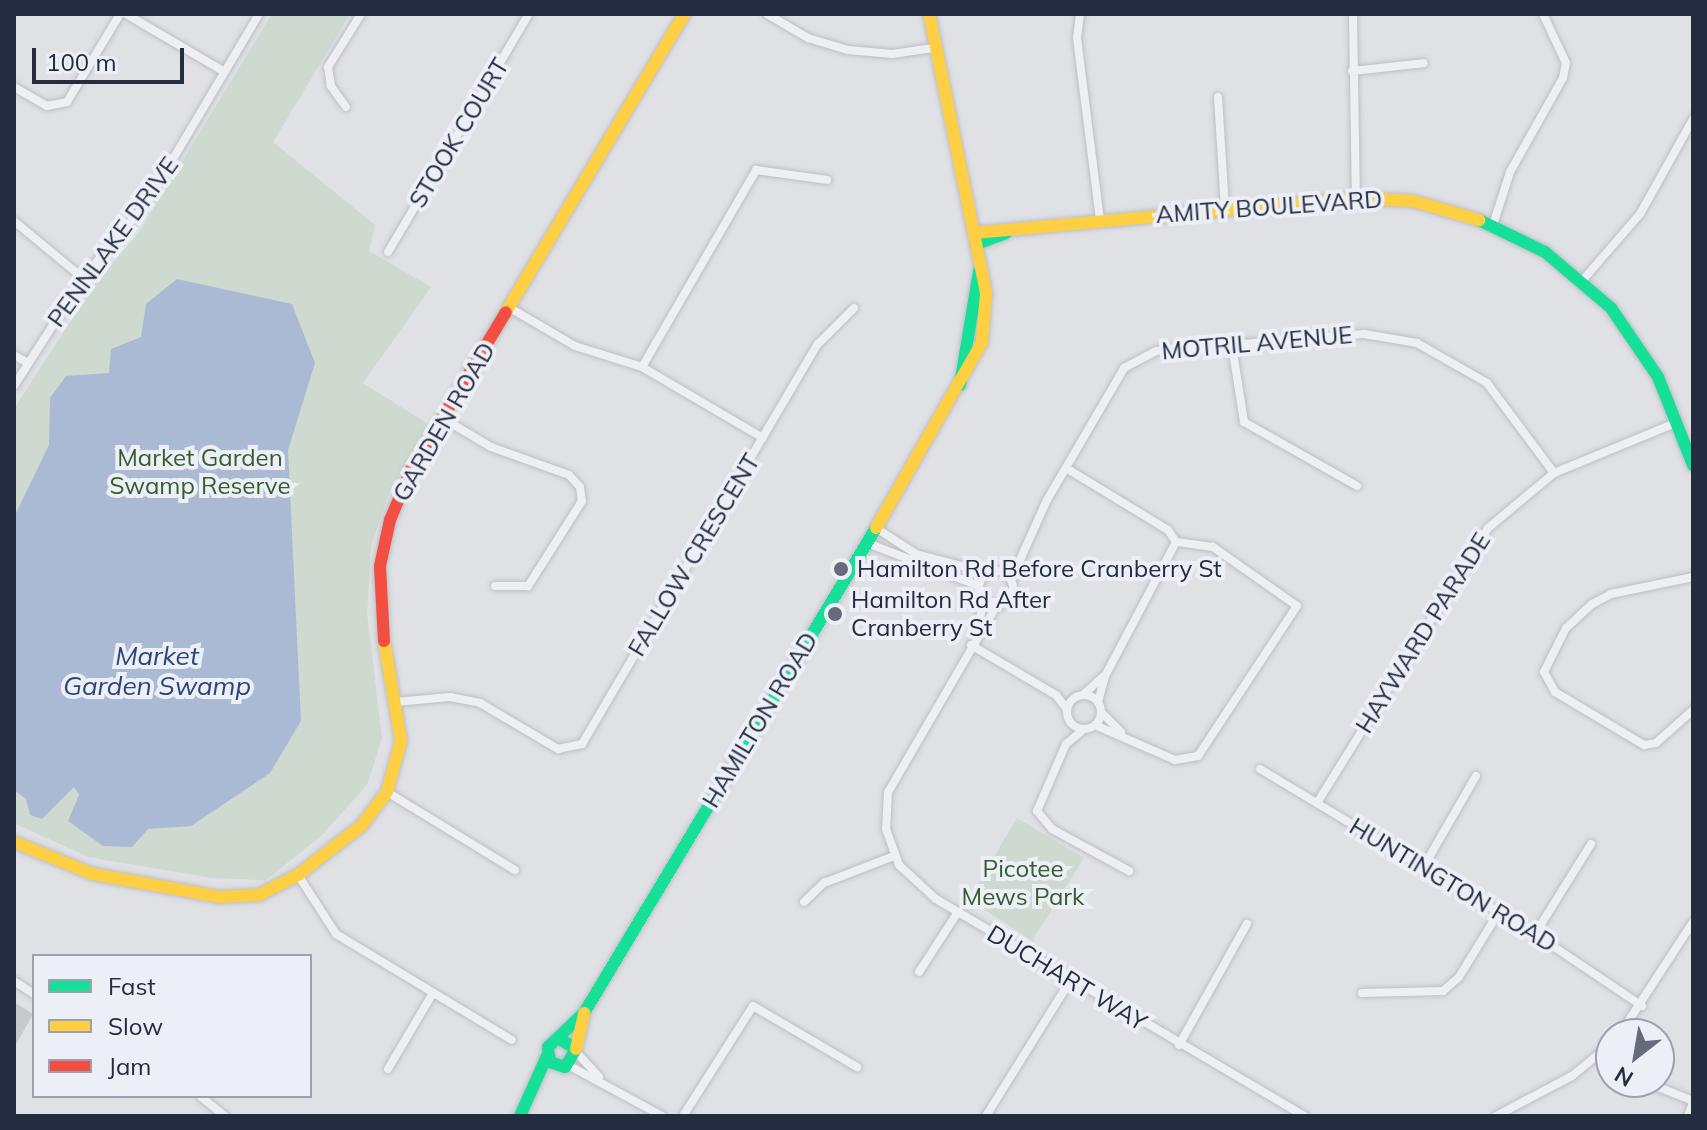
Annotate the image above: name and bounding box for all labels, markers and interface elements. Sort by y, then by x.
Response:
scale bar [36,32,188,82]
text: 100 m [46,47,117,77]
street label: STOOK COURT [403,53,515,213]
street label: PENNLAKE DRIVE [42,151,184,333]
street label: AMITY BOULEVARD [1155,185,1383,229]
street label: MOTRIL AVENUE [1160,320,1354,366]
street label: GARDEN ROAD [387,338,501,506]
park label: Market Garden Swamp Reserve [110,444,290,500]
street label: FALLOW CRESCENT [622,449,766,661]
street label: HAYWARD PARADE [1350,528,1496,738]
place label: Hamilton Rd Before Cranberry St [857,555,1222,583]
marker: Hamilton Rd Before Cranberry St [832,560,850,578]
place label: Hamilton Rd After Cranberry St [851,586,1051,642]
marker: Hamilton Rd After Cranberry St [826,605,844,623]
street label: HAMILTON ROAD [696,627,824,813]
water label: Market Garden Swamp [63,640,251,702]
street label: HUNTINGTON ROAD [1344,812,1562,958]
park label: Picotee Mews Park [962,855,1084,911]
street label: DUCHART WAY [982,919,1152,1037]
legend [32,954,312,1098]
text: Fast [108,971,156,1001]
text: Slow [108,1011,163,1041]
north arrow [1595,1018,1675,1098]
text: Jam [108,1051,151,1081]
text: N [1609,1061,1638,1093]

